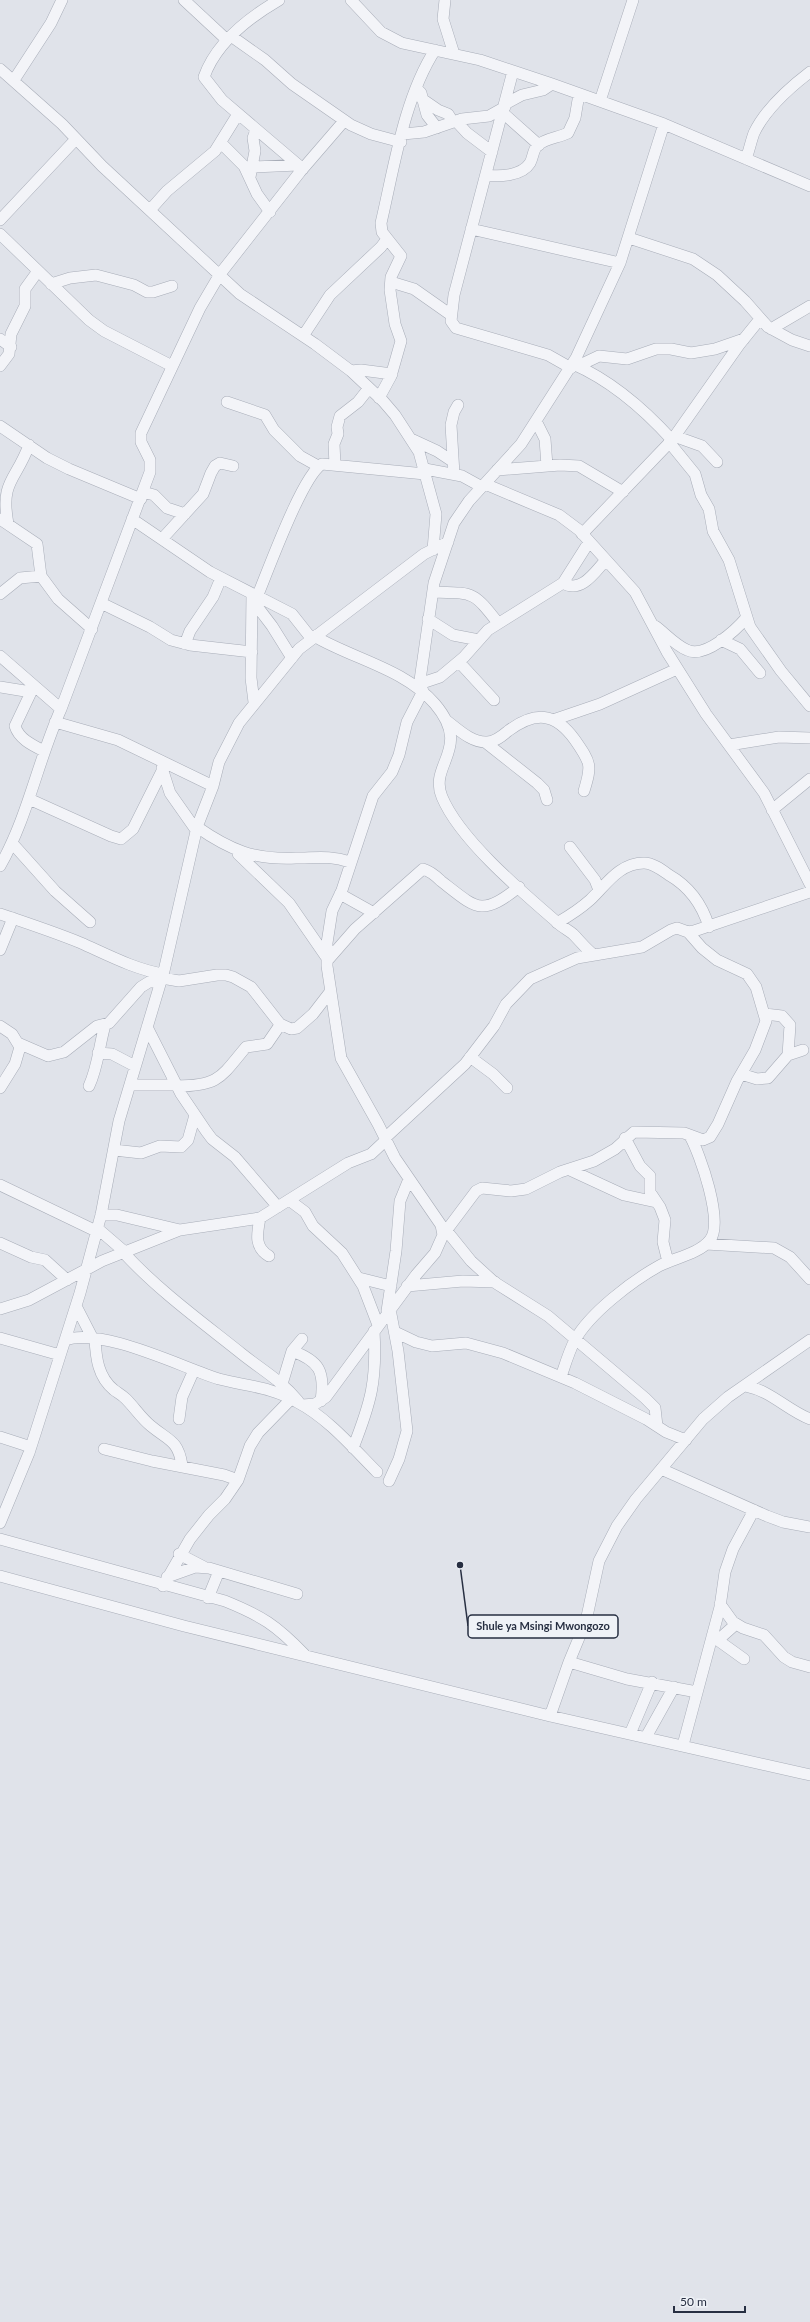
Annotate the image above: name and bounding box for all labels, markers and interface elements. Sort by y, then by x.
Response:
callout: Shule ya Msingi Mwongozo [468,1615,618,1638]
text: Shule ya Msingi Mwongozo [476,1619,610,1632]
scale bar [674,2288,745,2314]
text: 50 m [680,2294,707,2309]

